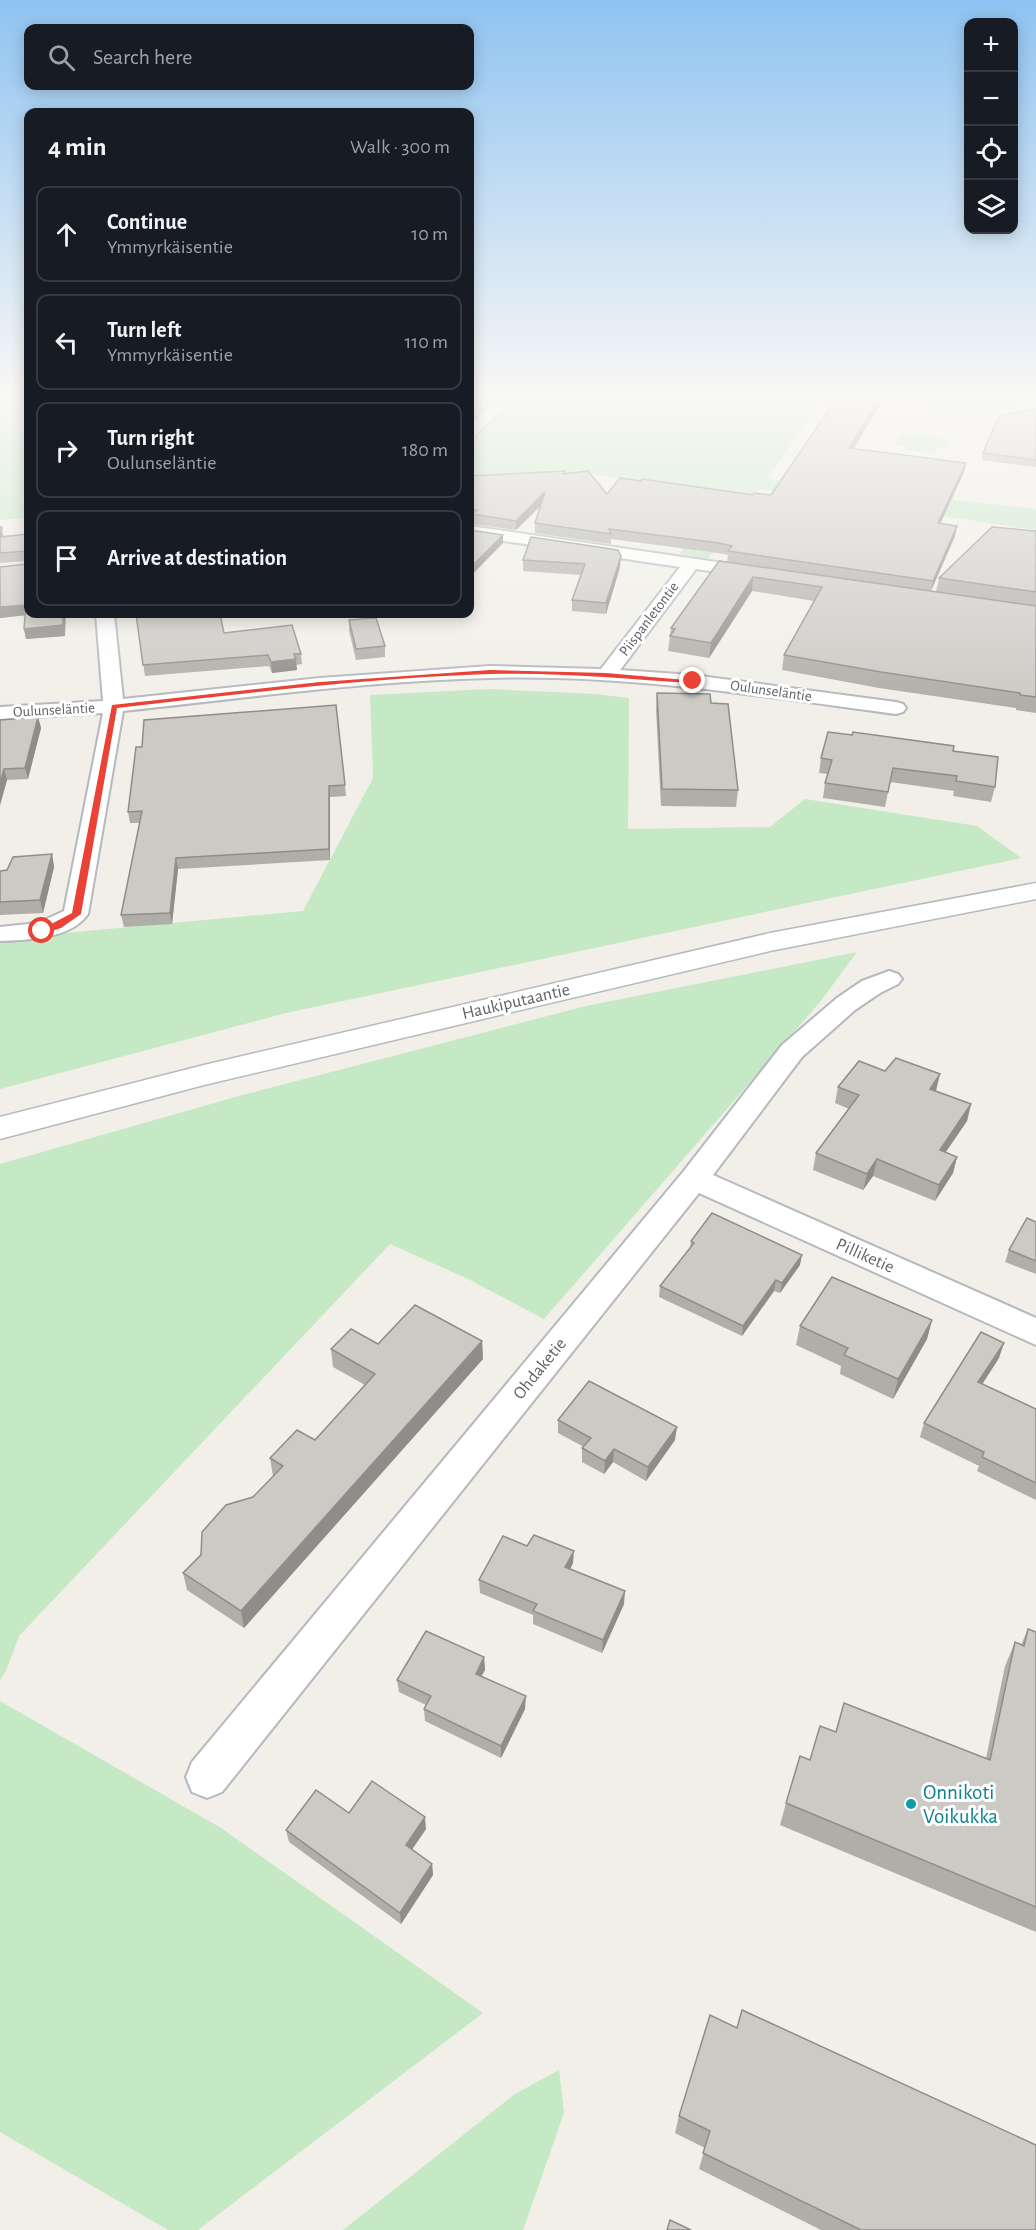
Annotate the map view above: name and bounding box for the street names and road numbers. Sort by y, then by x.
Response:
street label: Piispanletontie [616,579,682,659]
street label: Oulunseläntie [729,678,813,704]
street label: Oulunseläntie [13,700,95,720]
street label: Haukiputaantie [460,981,572,1023]
street label: Pilliketie [833,1235,897,1277]
street label: Ohdaketie [510,1335,570,1403]

